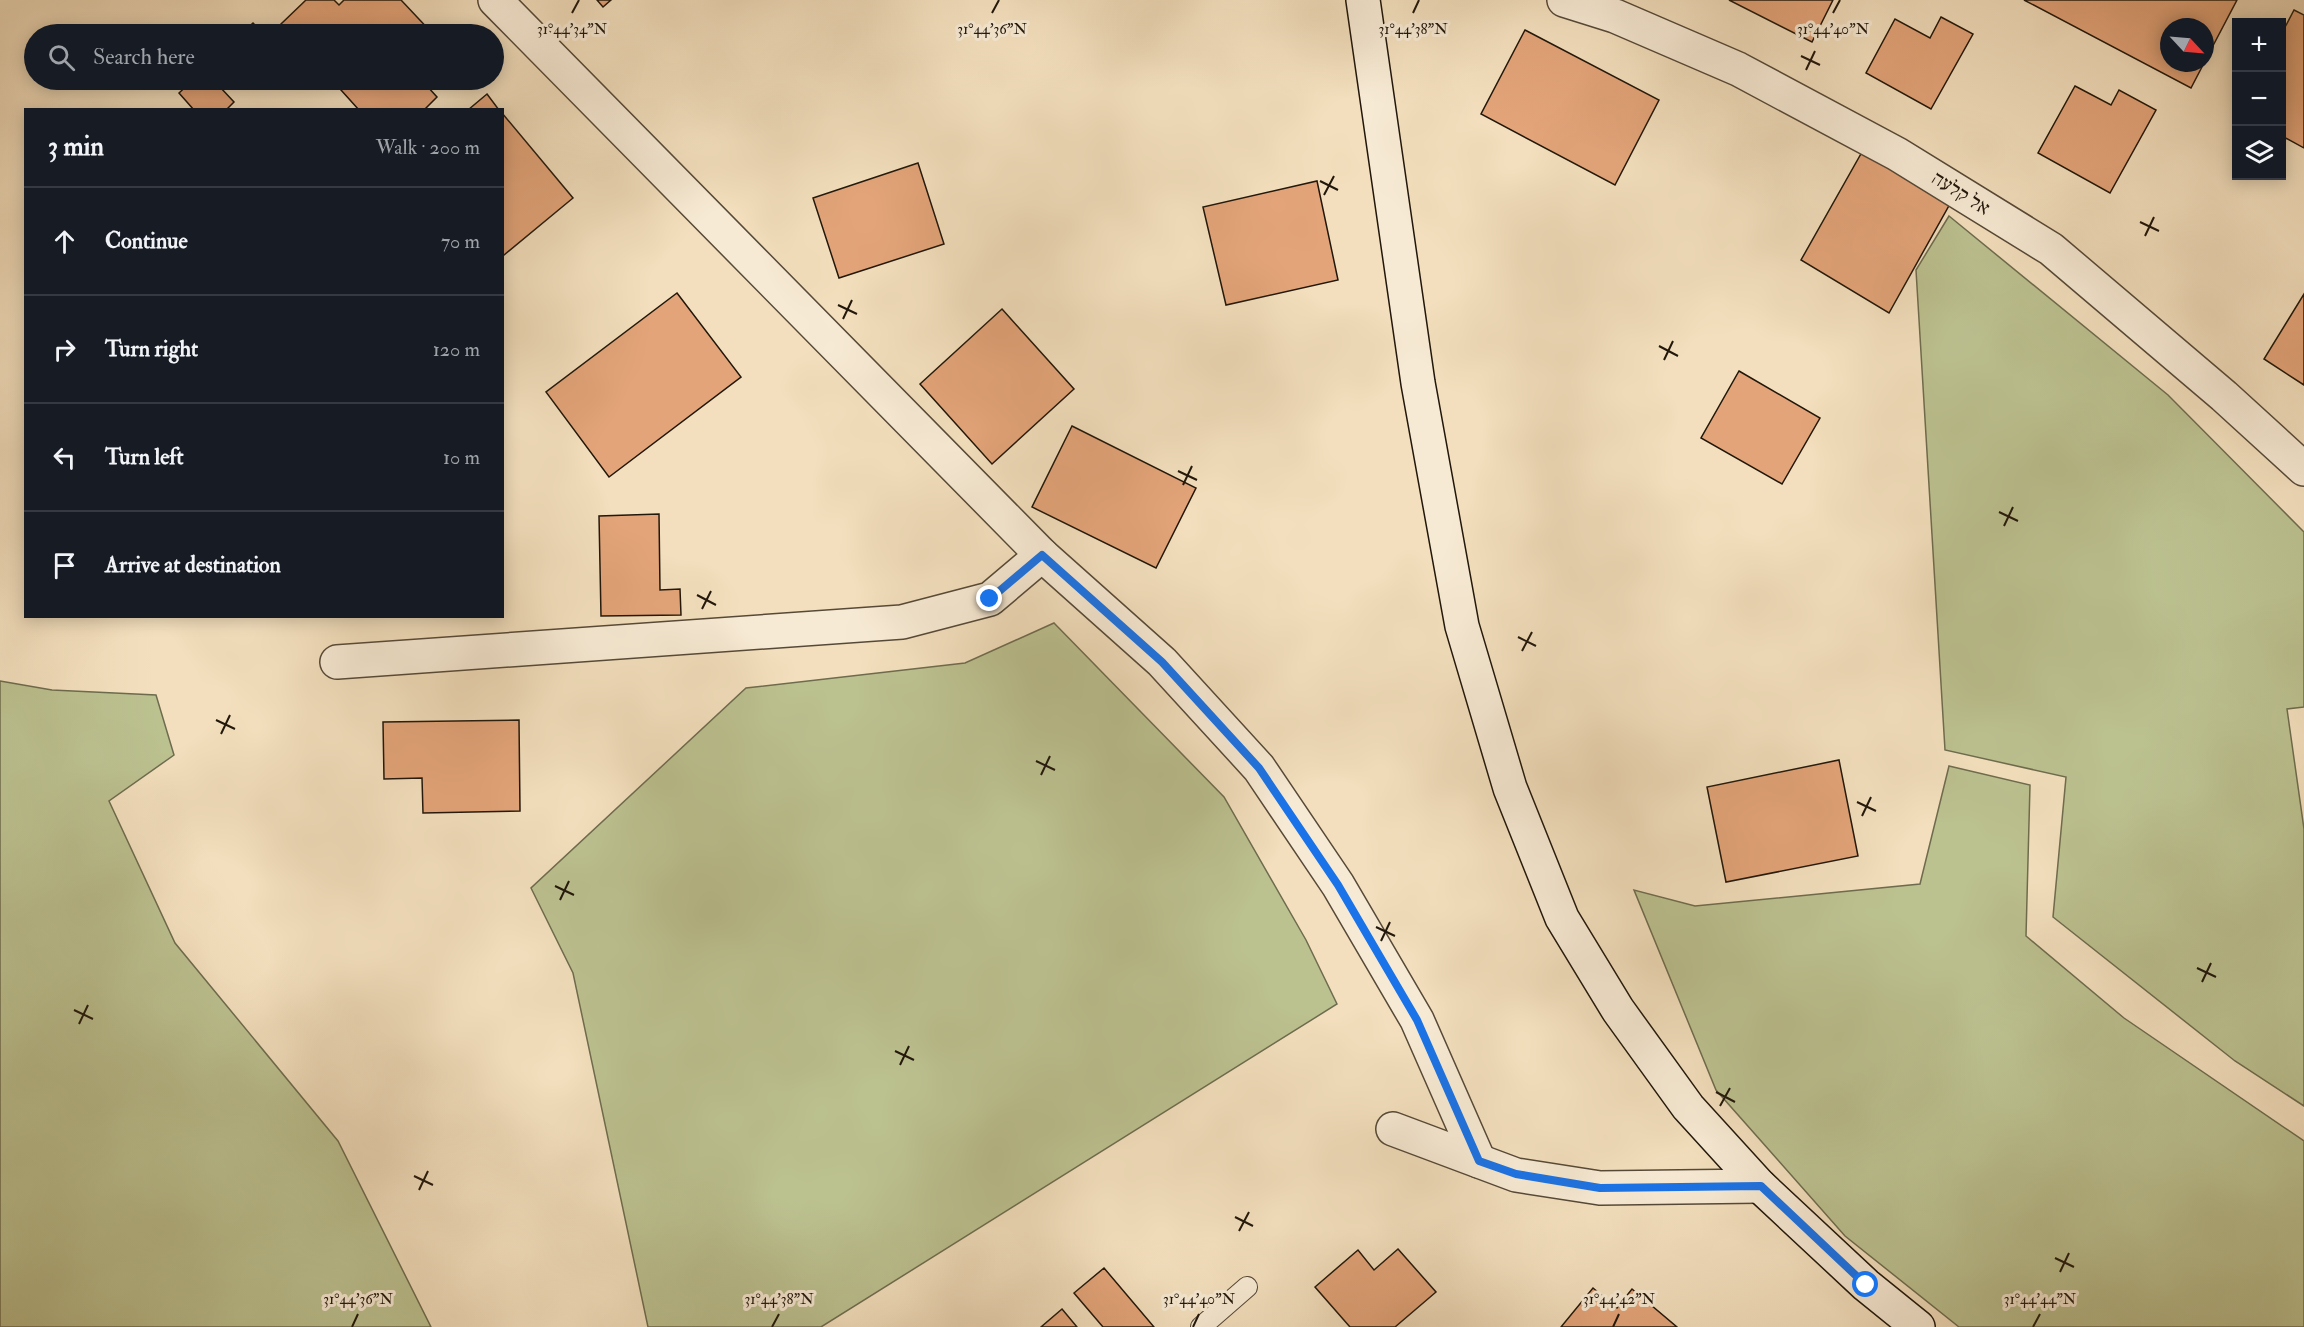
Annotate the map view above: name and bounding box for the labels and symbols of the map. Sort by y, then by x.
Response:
north arrow [2160,18,2214,72]
text: 31°44'34"N [537,20,608,39]
text: 31°44'36"N [957,20,1027,39]
text: 31°44'38"N [1378,20,1448,39]
text: 31°44'40"N [1797,20,1870,39]
street label: אל קלעה [1927,165,1995,221]
route end [976,585,1002,611]
route start [1852,1271,1878,1297]
text: 31°44'36"N [323,1290,393,1309]
text: 31°44'38"N [744,1290,814,1309]
text: 31°44'40"N [1163,1290,1236,1309]
text: 31°44'42"N [1583,1290,1656,1309]
text: 31°44'44"N [2004,1290,2077,1309]

